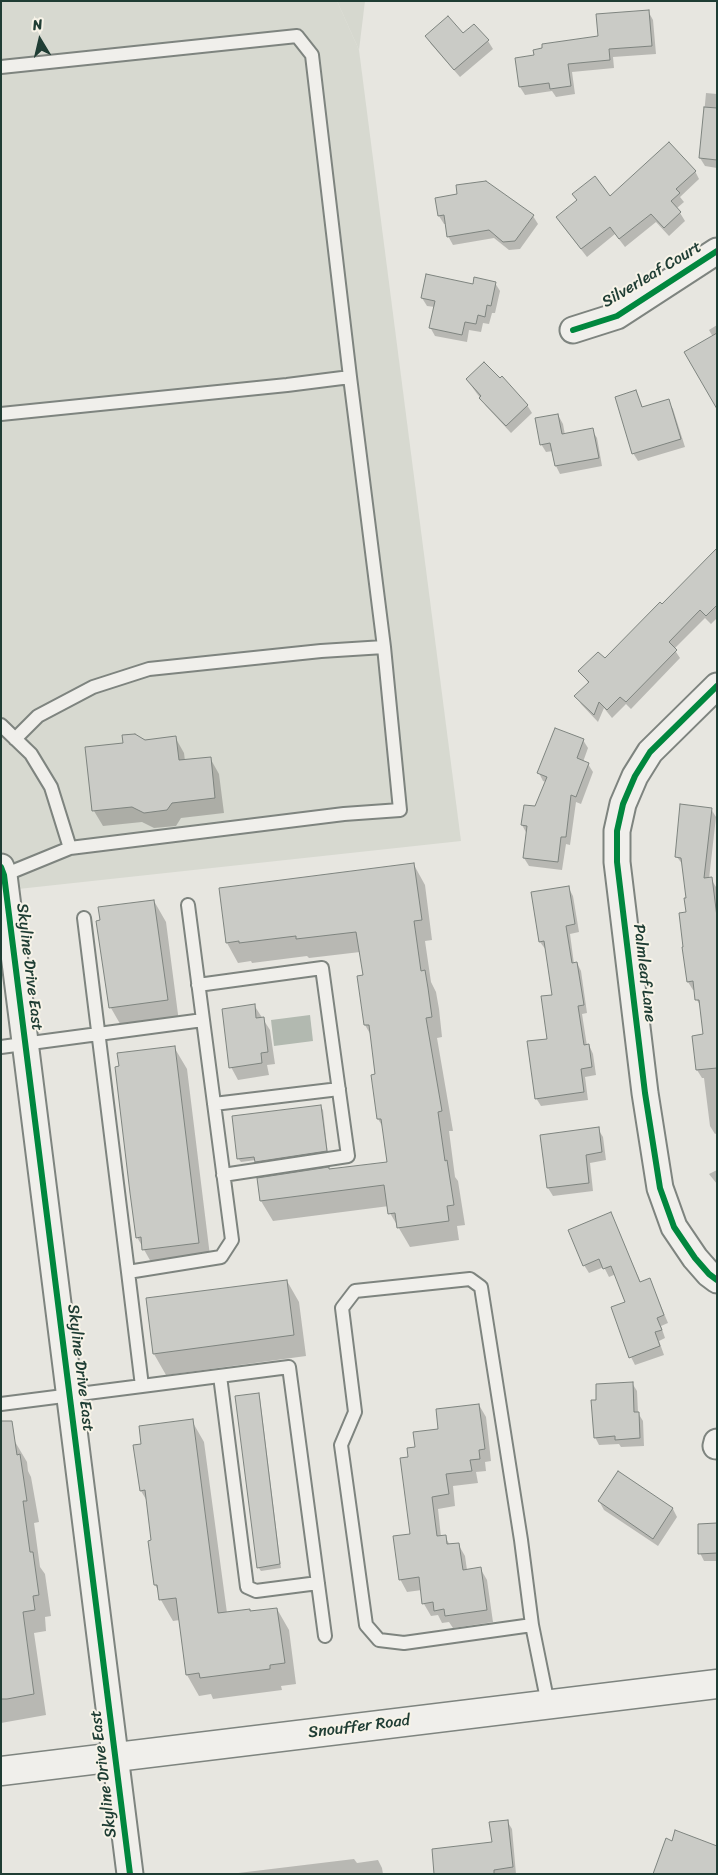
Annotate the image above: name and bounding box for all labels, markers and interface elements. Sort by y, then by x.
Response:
text: N [31,12,44,38]
north arrow [15,15,65,65]
street label: Silverleaf Court [599,238,705,312]
street label: Skyline Drive East [12,902,46,1032]
street label: Palmleaf Lane [628,923,660,1023]
street label: Skyline Drive East [63,1303,97,1433]
street label: Skyline Drive East [87,1709,121,1839]
street label: Snouffer Road [307,1711,411,1743]

